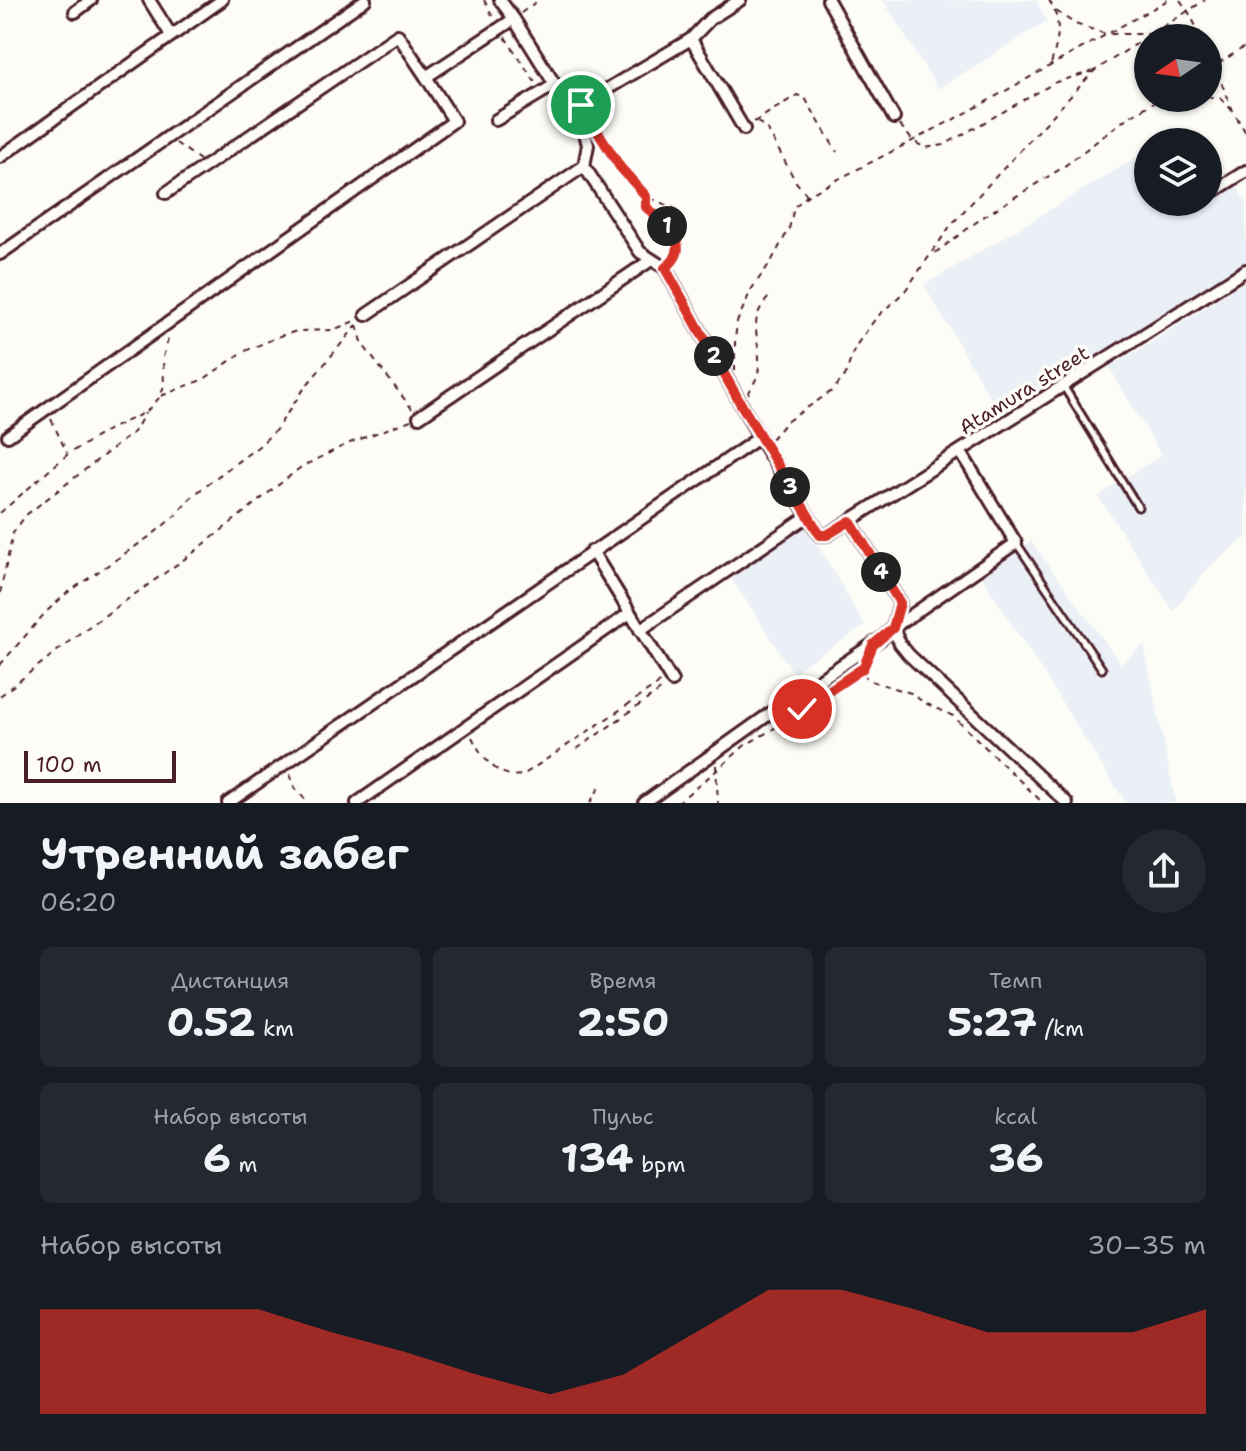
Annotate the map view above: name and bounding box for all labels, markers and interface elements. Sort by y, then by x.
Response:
north arrow [1134,24,1222,112]
map controls [1134,24,1222,216]
pin [547,71,615,139]
icon: arrive [559,83,603,127]
button: layers [1134,128,1222,216]
pin: 1 [647,206,687,246]
text: 1 [662,211,672,240]
pin: 2 [694,336,734,376]
street label: Atamura street [954,340,1094,440]
text: 2 [706,341,722,370]
pin: 3 [770,467,810,507]
text: 3 [782,472,798,501]
pin: 4 [861,552,901,592]
text: 4 [873,557,889,586]
pin [768,675,836,743]
icon: check [780,687,824,731]
scale bar [24,747,176,783]
text: 100 m [36,750,102,779]
text: Утренний забег [40,824,409,883]
button: share [1122,829,1206,913]
text: 06:20 [40,884,116,919]
text: Дистанция [171,966,289,995]
text: Время [589,966,657,995]
text: Темп [989,966,1042,995]
text: 0.52 [167,995,255,1049]
text: 2:50 [576,995,670,1049]
text: 5:27 [947,995,1037,1049]
text: km [255,1014,294,1043]
text: /km [1037,1014,1084,1043]
text: Набор высоты [153,1102,308,1131]
text: Пульс [592,1102,654,1131]
text: kcal [994,1102,1037,1131]
text: 6 [203,1131,231,1185]
text: 134 [561,1131,634,1185]
text: 36 [988,1131,1044,1185]
text: m [231,1150,258,1179]
text: bpm [634,1150,685,1179]
text: Набор высоты [40,1227,222,1262]
text: 30–35 m [1087,1227,1206,1262]

